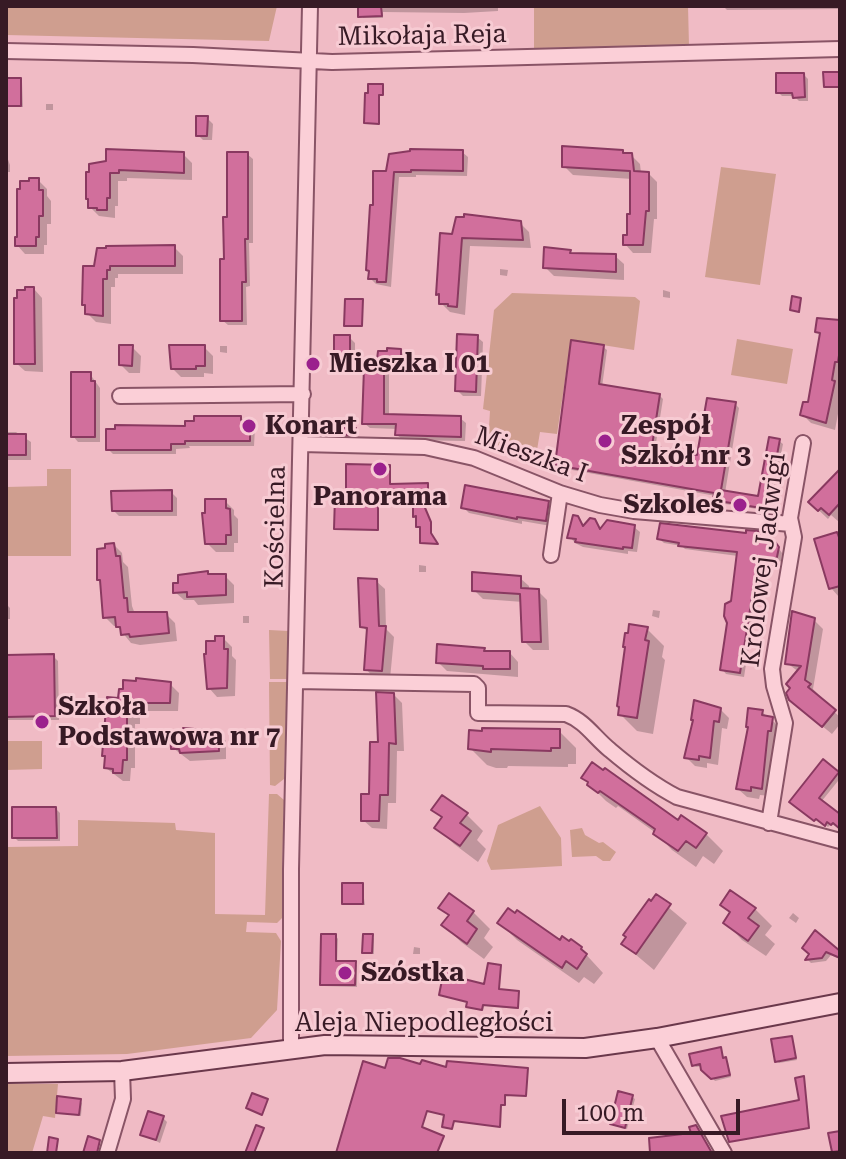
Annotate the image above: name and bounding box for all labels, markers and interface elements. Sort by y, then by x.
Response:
street label: Mikołaja Reja [337,19,507,53]
place label: Mieszka I 01 [329,348,490,380]
marker: Mieszka I 01 [304,355,322,373]
place label: Konart [265,410,357,442]
place label: Zespół Szkół nr 3 [621,410,751,472]
marker: Konart [240,417,258,435]
street label: Mieszka I [470,420,592,490]
marker: Zespół Szkół nr 3 [596,432,614,450]
street label: Królowej Jadwigi [735,451,793,669]
marker: Panorama [371,460,389,478]
street label: Kościelna [259,466,293,588]
place label: Panorama [313,481,447,513]
place label: Szkoleś [623,489,724,521]
marker: Szkoleś [731,496,749,514]
place label: Szkoła Podstawowa nr 7 [58,691,280,752]
marker: Szkoła Podstawowa nr 7 [33,713,51,731]
place label: Szóstka [361,957,464,989]
marker: Szóstka [336,964,354,982]
street label: Aleja Niepodległości [295,1007,553,1039]
scale bar [566,1083,744,1133]
text: 100 m [576,1099,644,1127]

